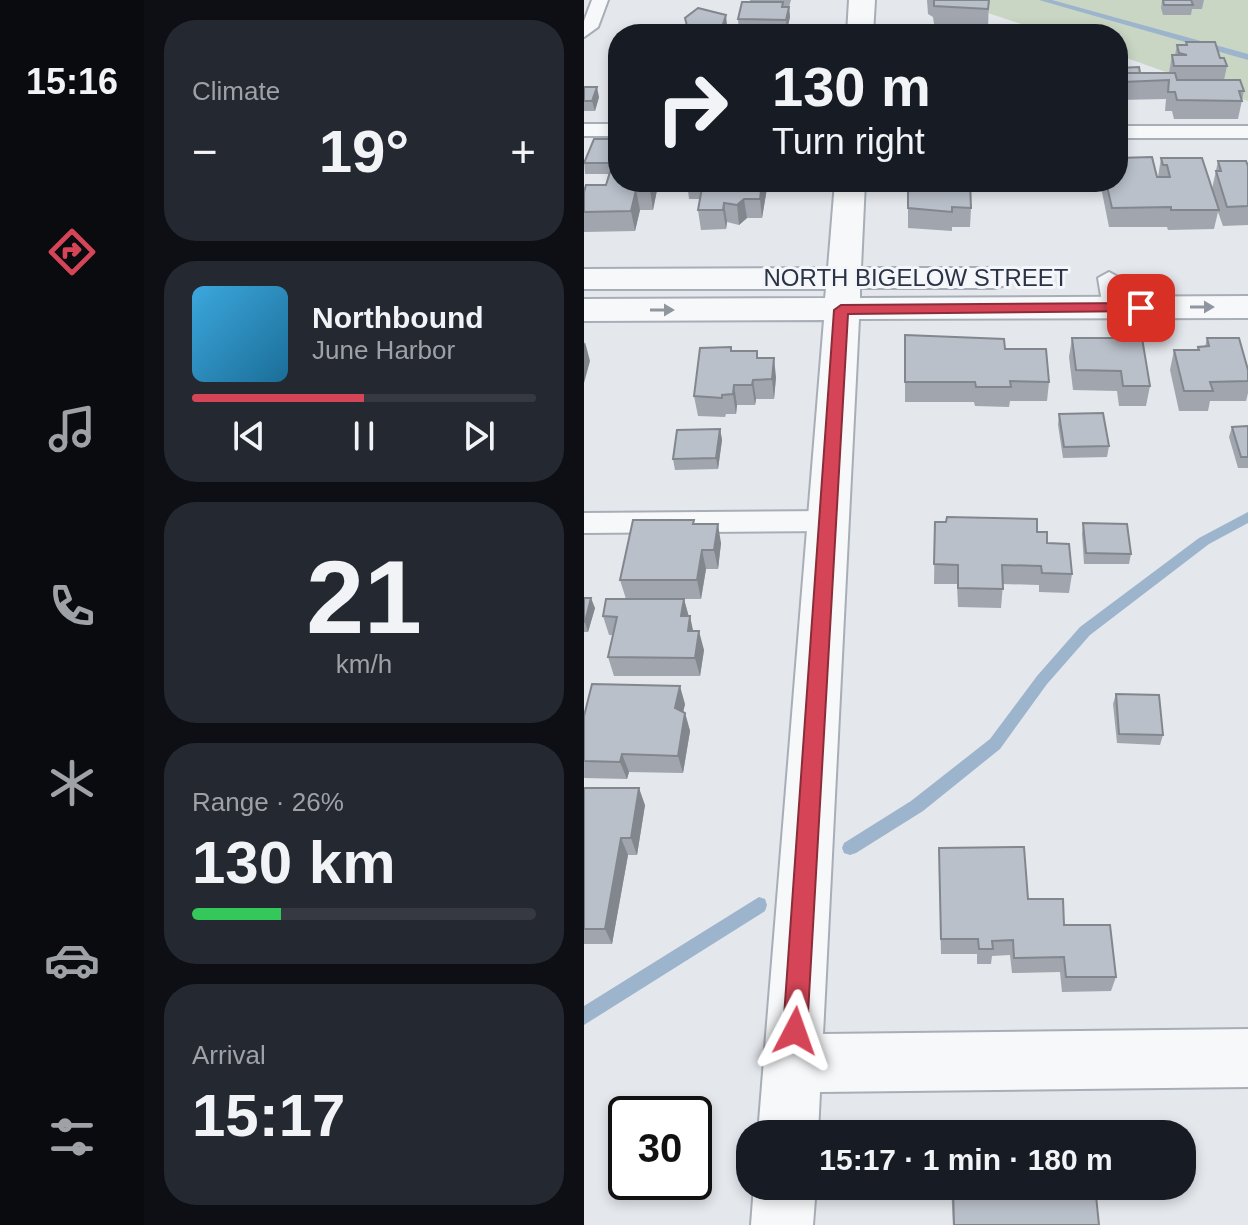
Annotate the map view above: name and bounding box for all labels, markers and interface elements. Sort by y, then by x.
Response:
text: 130 m [772,55,931,118]
icon: right [640,56,744,160]
text: 15:16 [26,61,118,102]
text: Climate [192,76,280,106]
text: 19° [319,118,409,185]
text: Turn right [772,121,925,162]
text: − [192,127,218,176]
text: + [510,127,536,176]
icon: directions [44,224,100,280]
street label: NORTH BIGELOW STREET [764,264,1069,291]
pin [1107,274,1175,342]
icon: arrive [1119,286,1163,330]
text: Northbound [312,301,484,334]
one-way arrow [1190,301,1215,313]
one-way arrow [650,304,675,316]
text: June Harbor [312,335,455,365]
icon: music [44,401,100,457]
icon: previous [227,414,271,458]
icon: pause [342,414,386,458]
icon: next [457,414,501,458]
text: 21 [306,539,422,655]
icon: phone [44,578,100,634]
text: km/h [336,649,392,679]
icon: climate [44,755,100,811]
text: Range · 26% [192,787,344,817]
text: 130 km [192,829,396,896]
icon: car [44,932,100,988]
position arrow [753,989,837,1073]
text: Arrival [192,1040,266,1070]
text: 15:17 [192,1082,345,1149]
speed limit sign: 30 [608,1096,712,1200]
icon: filters [44,1109,100,1165]
text: 15:17 · 1 min · 180 m [819,1143,1113,1176]

